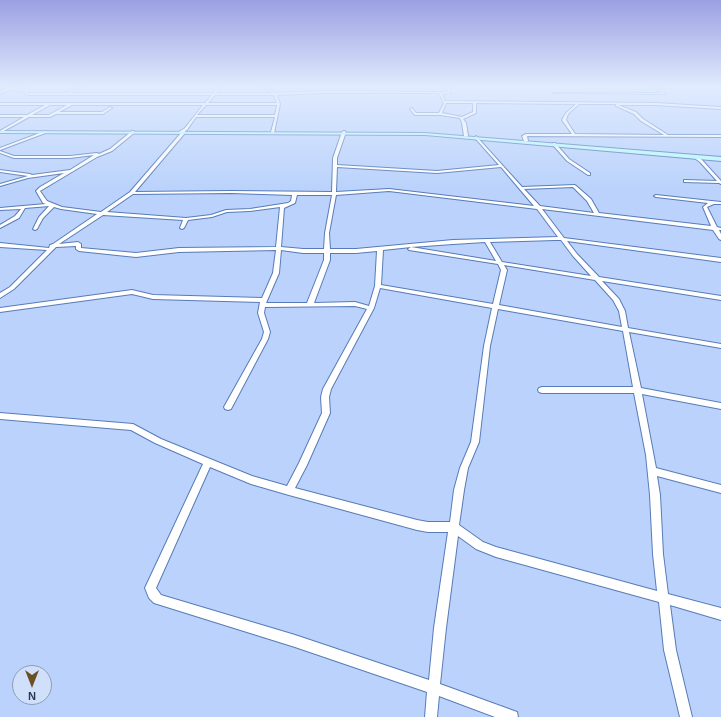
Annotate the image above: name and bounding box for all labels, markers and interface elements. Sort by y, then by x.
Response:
north arrow [12,665,52,705]
text: N [28,690,36,702]

